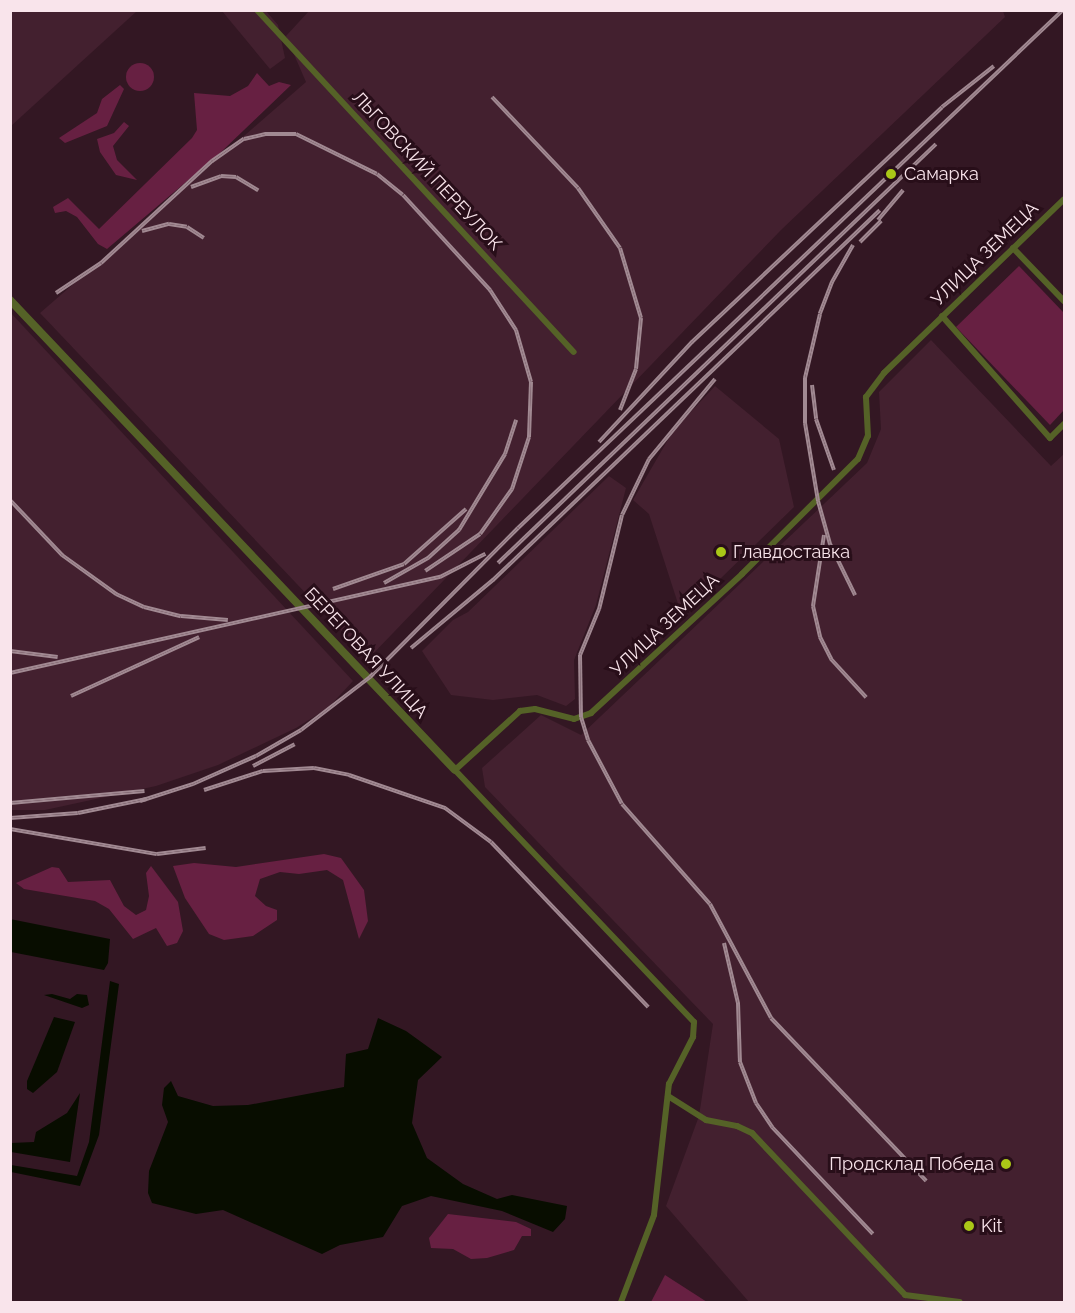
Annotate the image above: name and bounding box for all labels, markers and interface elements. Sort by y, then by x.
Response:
street label: ЛЬГОВСКИЙ ПЕРЕУЛОК [348,87,506,255]
place label: Самарка [904,163,979,185]
marker: Самарка [882,165,900,183]
street label: УЛИЦА ЗЕМЕЦА [927,197,1043,311]
place label: Главдоставка [733,541,850,563]
marker: Главдоставка [714,545,728,559]
street label: УЛИЦА ЗЕМЕЦА [606,569,724,681]
street label: БЕРЕГОВАЯ УЛИЦА [300,583,432,723]
place label: Продсклад Победа [829,1153,994,1175]
marker: Продсклад Победа [999,1157,1013,1171]
place label: Kit [981,1215,1003,1237]
marker: Kit [962,1219,976,1233]

